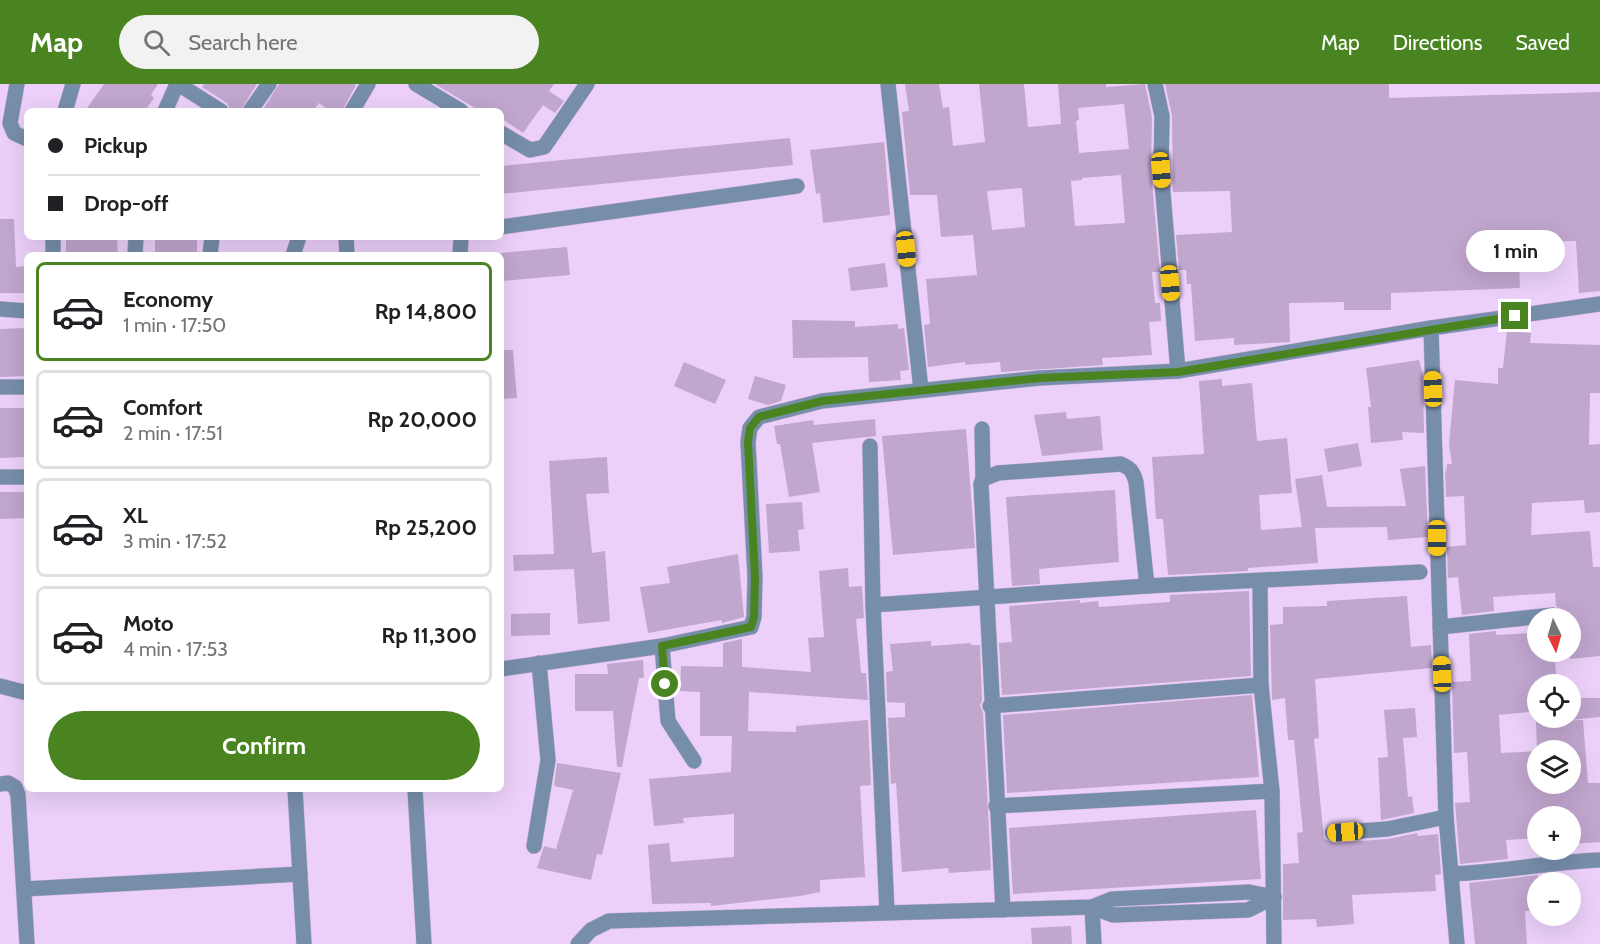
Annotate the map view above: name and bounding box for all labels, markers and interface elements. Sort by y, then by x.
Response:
search box [119,15,539,69]
text: Map [30,25,83,59]
icon: search [140,26,173,59]
text: Search here [188,29,297,56]
text: Map [1321,30,1360,55]
text: Directions [1393,30,1482,55]
text: Saved [1515,30,1570,55]
text: Pickup [84,132,148,159]
car [1150,151,1172,189]
text: Drop-off [84,190,168,217]
callout: 1 min [1466,229,1564,271]
car [895,230,917,268]
text: 1 min [1493,239,1538,263]
car [1159,264,1181,302]
icon: car [51,285,105,339]
text: Economy [123,286,213,313]
text: Rp 14,800 [375,298,477,325]
route end [1501,302,1528,329]
text: 1 min · 17:50 [123,313,226,337]
car [1423,371,1443,407]
icon: car [51,393,105,447]
text: Comfort [123,394,202,421]
text: Rp 20,000 [367,406,477,433]
text: 2 min · 17:51 [123,421,223,445]
icon: car [51,501,105,555]
text: XL [123,502,148,529]
text: Rp 25,200 [375,514,477,541]
car [1428,520,1446,556]
text: 3 min · 17:52 [123,529,227,553]
north arrow [1527,608,1581,662]
map controls [1527,608,1581,926]
icon: car [51,609,105,663]
text: Moto [123,610,174,637]
text: Rp 11,300 [382,622,477,649]
text: 4 min · 17:53 [123,637,228,661]
car [1432,656,1452,692]
route start [651,670,678,697]
button: locate [1527,674,1581,728]
button: Confirm [48,711,480,780]
button: layers [1527,740,1581,794]
button: + [1527,806,1581,860]
car [1326,822,1364,842]
button: − [1527,872,1581,926]

